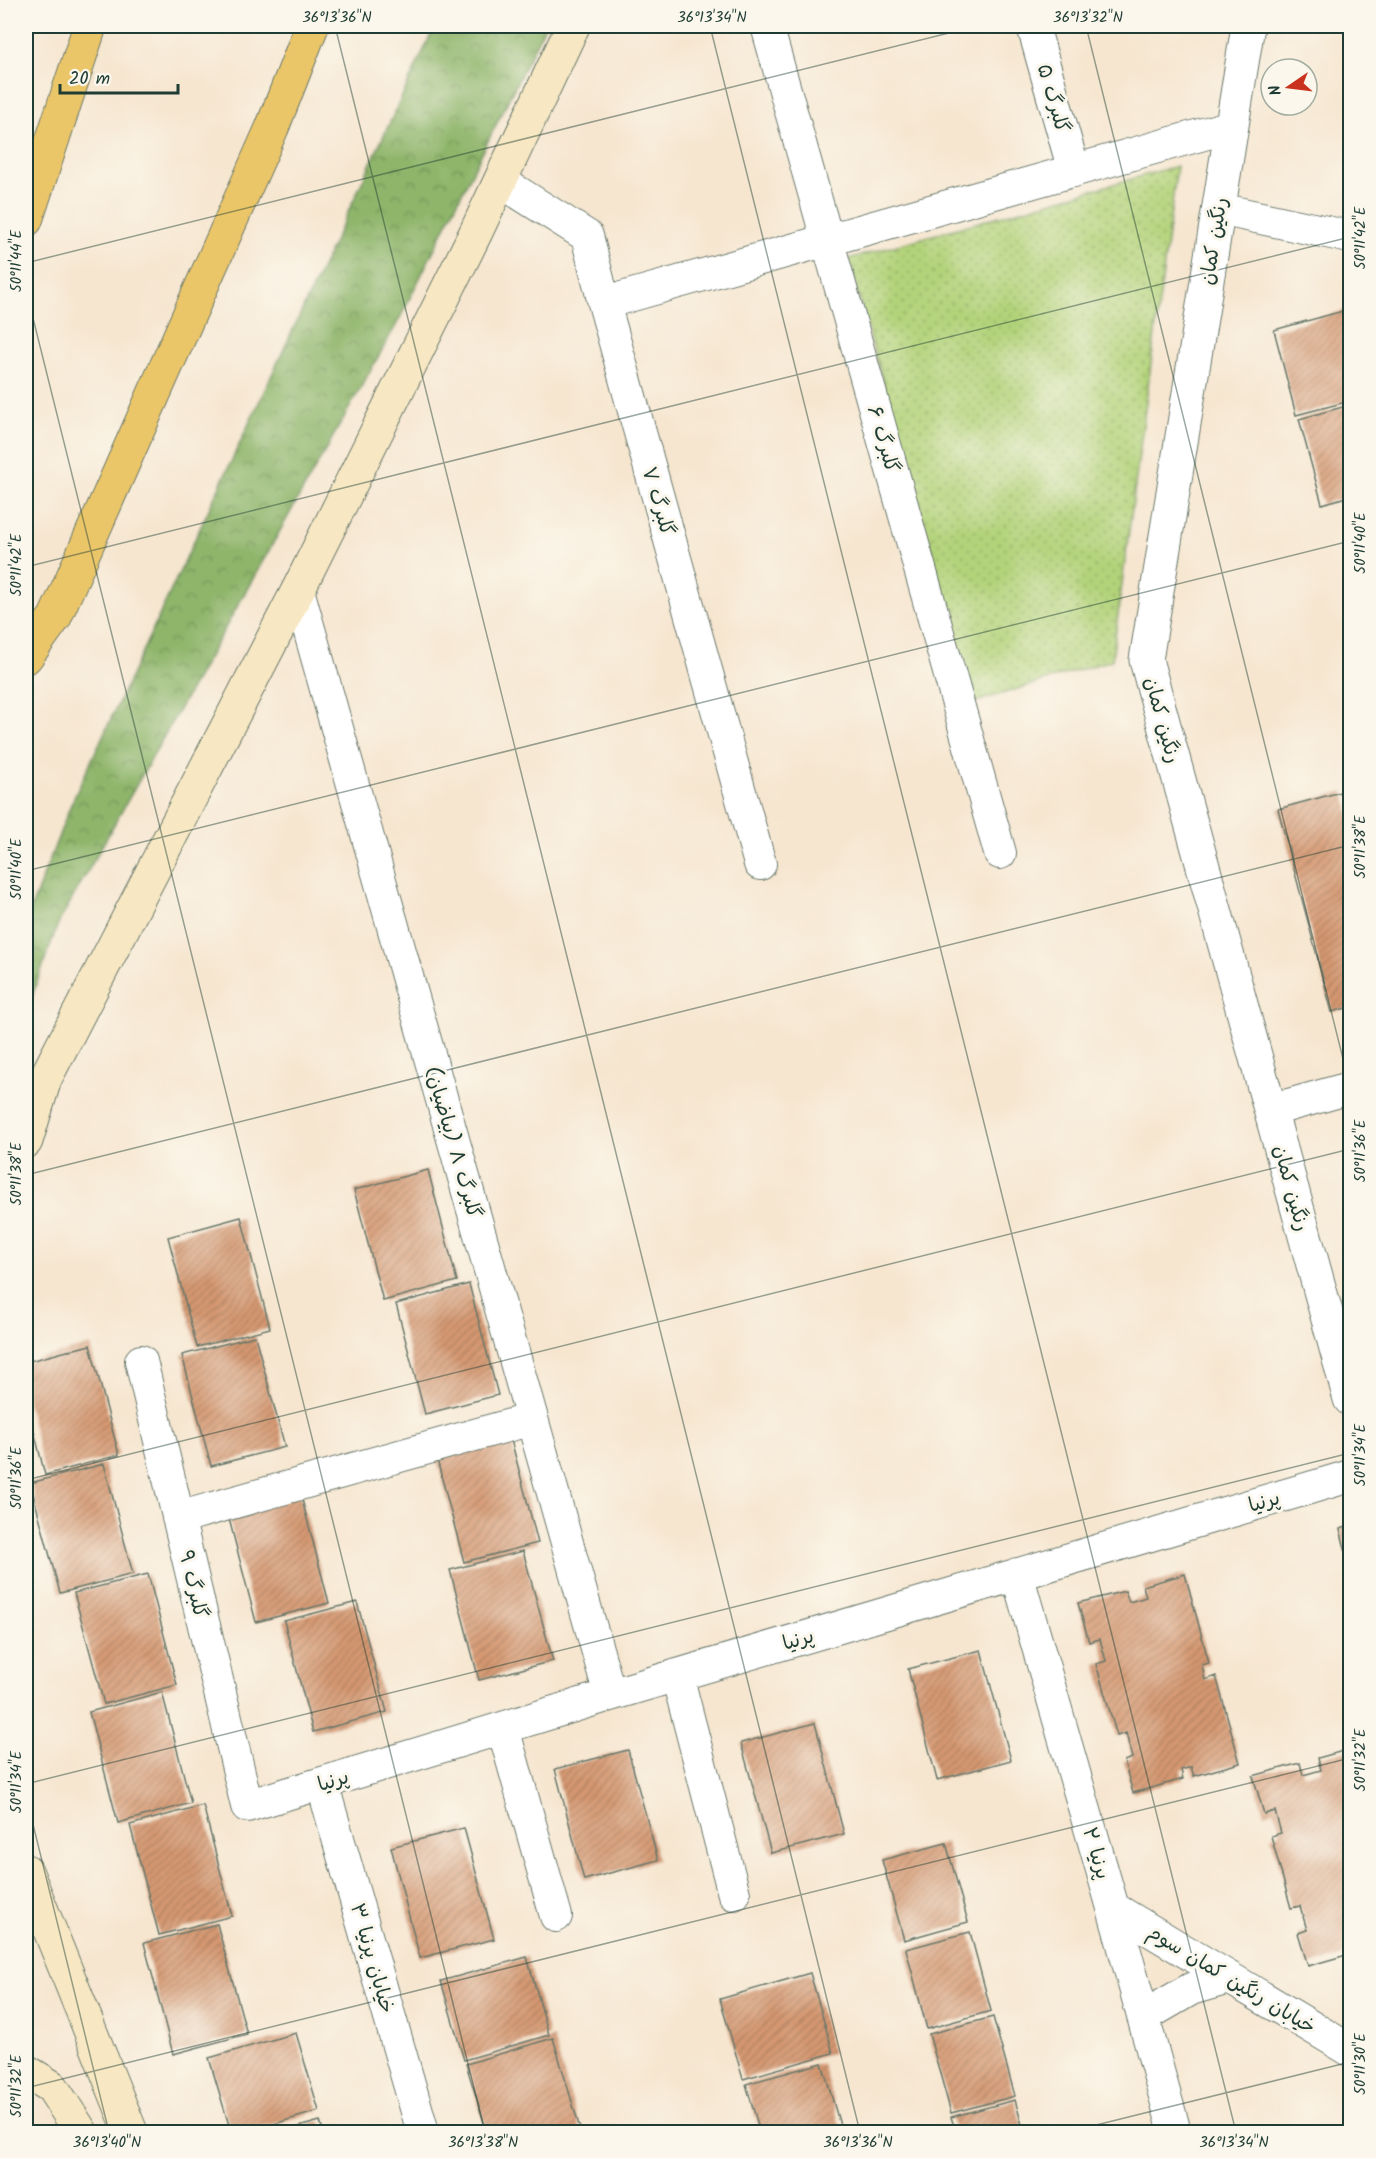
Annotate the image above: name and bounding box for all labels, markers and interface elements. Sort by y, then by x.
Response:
text: 36°13'36"N [302,6,372,30]
text: 36°13'34"N [677,6,747,30]
text: 36°13'32"N [1053,6,1123,30]
scale bar [60,57,178,95]
north arrow [1259,57,1319,117]
street label: گلبرگ ۵ [1027,60,1077,137]
text: 20 m [69,65,110,94]
text: N [1263,82,1289,98]
street label: رنگین کمان [1192,195,1238,287]
text: 50°11'42"E [1349,205,1373,269]
text: 50°11'44"E [5,229,29,292]
street label: گلبرگ ۶ [857,402,907,477]
street label: گلبرگ ۷ [632,463,682,540]
text: 50°11'40"E [1349,511,1373,574]
text: 50°11'42"E [5,532,29,596]
street label: رنگین کمان [1134,674,1188,767]
text: 50°11'38"E [1349,814,1373,879]
text: 50°11'40"E [5,837,29,900]
street label: گلبرگ ۸ (بیاضیان) [415,1063,489,1222]
text: 50°11'36"E [1349,1118,1373,1182]
text: 50°11'38"E [5,1141,29,1206]
street label: رنگین کمان [1263,1142,1317,1235]
text: 50°11'34"E [1349,1422,1373,1486]
text: 50°11'36"E [5,1445,29,1509]
street label: پرنیا [1245,1483,1284,1523]
street label: گلبرگ ۹ [169,1547,215,1622]
street label: پرنیا [779,1621,818,1661]
text: 50°11'32"E [1349,1727,1373,1792]
text: 50°11'34"E [5,1749,29,1813]
street label: پرنیا [314,1762,353,1802]
street label: پرنیا ۲ [1072,1824,1118,1883]
street label: خیابان پرنیا ۳ [340,1900,402,2017]
street label: خیابان رنگین کمان سوم [1141,1918,1321,2044]
text: 50°11'30"E [1349,2032,1373,2095]
text: 50°11'32"E [5,2053,29,2118]
text: 36°13'40"N [73,2131,141,2155]
text: 36°13'38"N [448,2131,518,2155]
text: 36°13'36"N [823,2131,893,2155]
text: 36°13'34"N [1199,2131,1269,2155]

